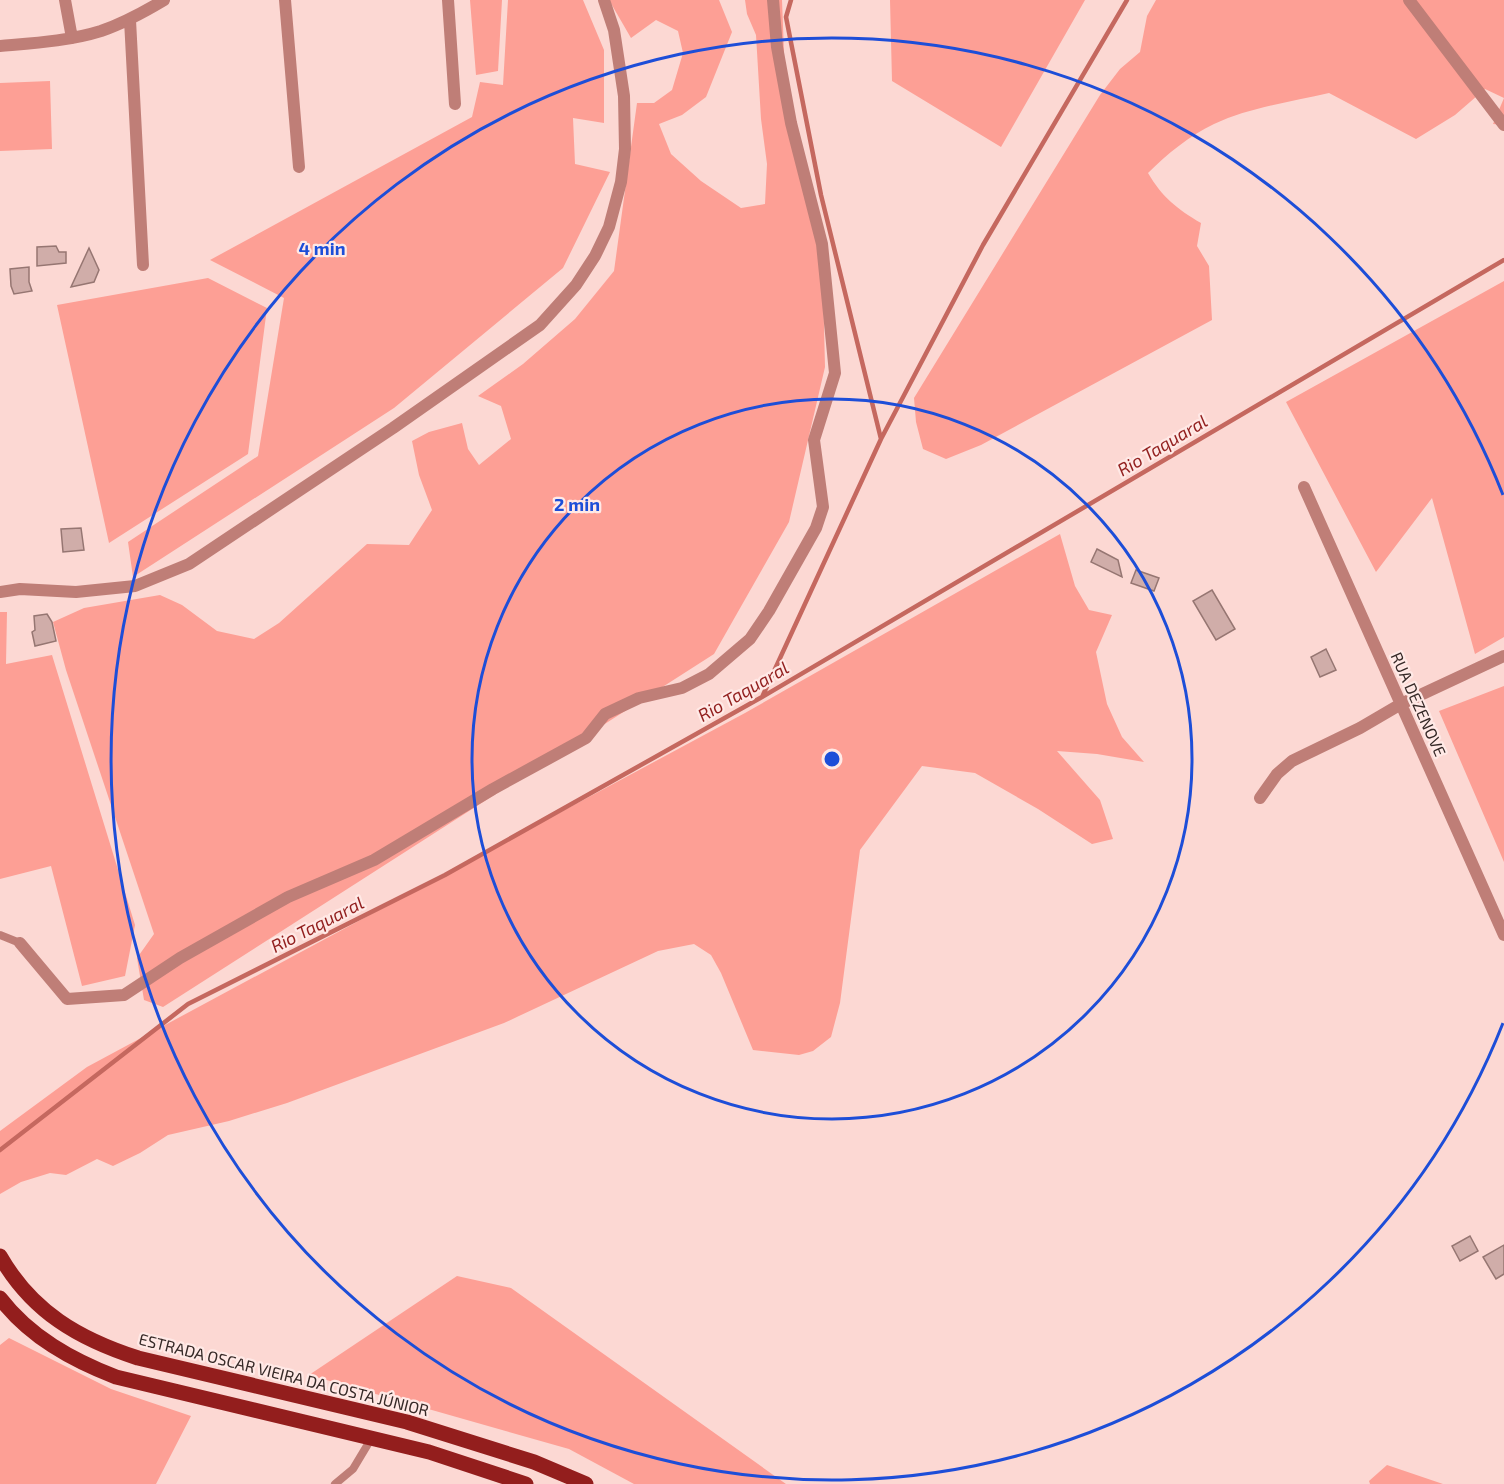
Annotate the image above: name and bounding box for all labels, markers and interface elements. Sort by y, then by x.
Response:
text: 4 min [299,237,346,259]
water label: Rio Taquaral [1113,409,1211,481]
text: 2 min [554,493,600,515]
street label: RUA DEZENOVE [1388,649,1450,759]
water label: Rio Taquaral [694,656,792,726]
centre of rings [822,749,842,769]
water label: Rio Taquaral [267,891,367,957]
street label: ESTRADA OSCAR VIEIRA DA COSTA JÚNIOR [137,1329,431,1419]

